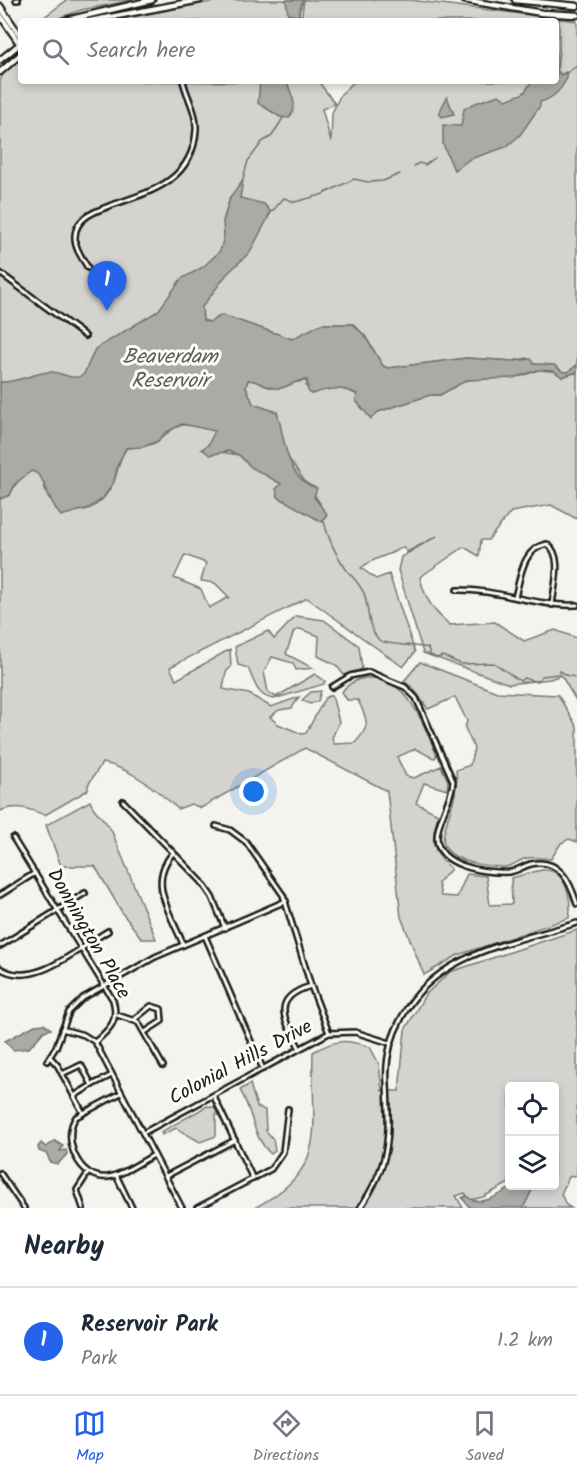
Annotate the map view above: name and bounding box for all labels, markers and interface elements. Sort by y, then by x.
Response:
search box [18,18,559,84]
text: Search here [87,34,195,69]
icon: search [39,35,72,68]
pin: 1 [88,262,126,311]
water label: Beaverdam Reservoir [123,341,220,398]
your location [239,777,268,806]
street label: Donnington Place [37,862,139,1006]
street label: Colonial Hills Drive [163,1012,319,1114]
map controls [505,1082,559,1190]
button: locate [505,1082,559,1136]
button: layers [505,1136,559,1190]
text: Nearby [24,1226,104,1268]
text: Reservoir Park [81,1308,218,1343]
text: 1 [40,1325,47,1357]
text: 1.2 km [497,1325,553,1357]
text: Park [81,1343,117,1375]
tab: Map [73,1407,106,1468]
tab: Directions [253,1407,319,1468]
tab: Saved [466,1407,504,1468]

